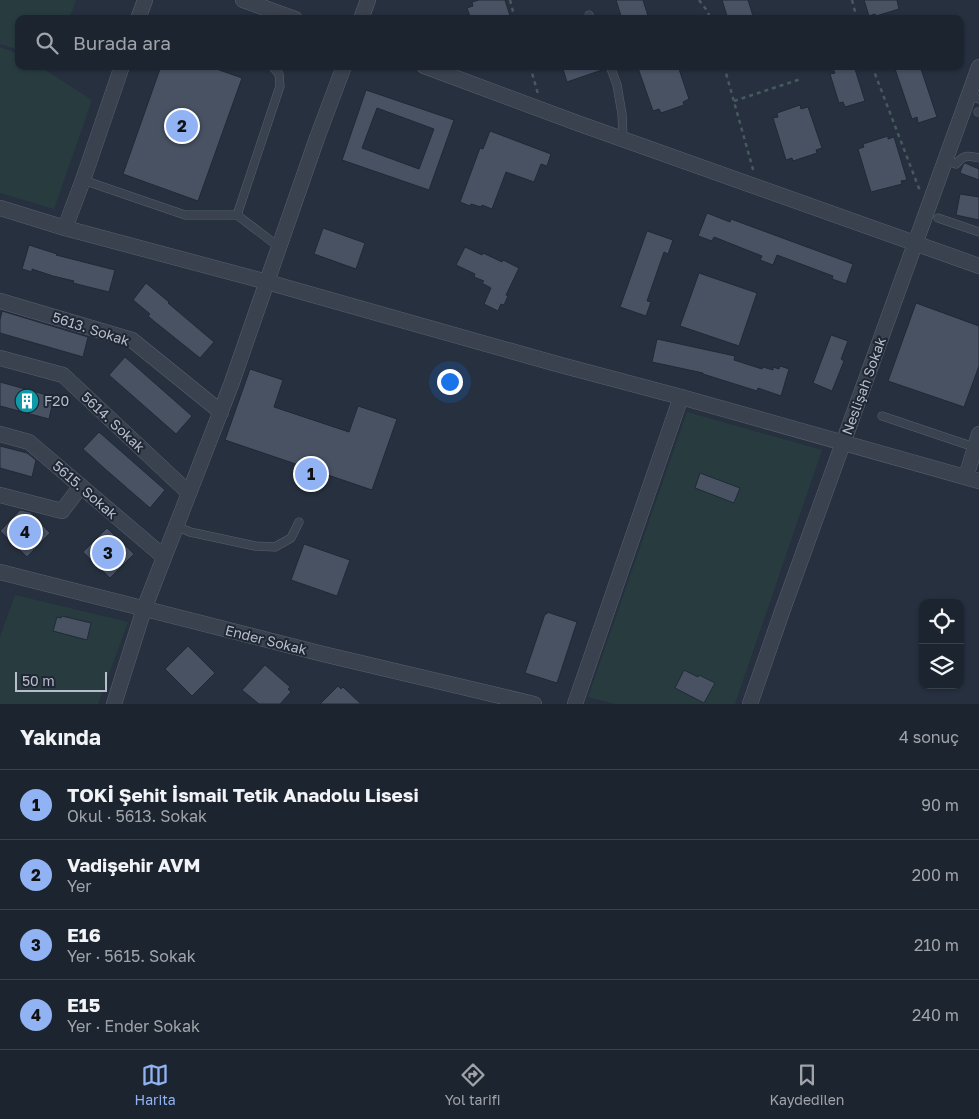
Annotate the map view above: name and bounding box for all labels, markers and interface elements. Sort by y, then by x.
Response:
search box [15,15,964,70]
icon: search [33,29,61,57]
text: Burada ara [73,31,171,54]
pin: 2 [166,107,198,145]
street label: 5613. Sokak [50,308,132,349]
street label: Neslişah Sokak [838,335,889,437]
your location [437,369,463,395]
building icon: F20 [14,388,40,414]
street label: 5614. Sokak [78,388,149,455]
place label: F20 [44,392,69,409]
pin: 1 [295,455,327,493]
street label: 5615. Sokak [50,457,121,522]
pin: 4 [9,513,41,551]
pin: 3 [92,534,124,572]
map controls [919,599,964,689]
button: locate [919,599,964,644]
street label: Ender Sokak [223,621,309,658]
button: layers [919,644,964,689]
scale bar [15,669,108,692]
text: 50 m [22,672,55,689]
text: Yakında [20,724,101,750]
text: 4 sonuç [899,727,959,747]
text: TOKİ Şehit İsmail Tetik Anadolu Lisesi [67,783,419,806]
text: 1 [32,795,40,815]
text: 90 m [921,795,959,815]
text: Okul · 5613. Sokak [67,806,207,826]
text: Vadişehir AVM [67,853,200,876]
text: 2 [31,865,41,885]
text: 200 m [912,865,959,885]
text: Yer [67,876,91,896]
text: E16 [67,923,101,946]
text: 3 [31,935,41,955]
text: 210 m [914,935,959,955]
text: Yer · 5615. Sokak [67,946,196,966]
text: E15 [67,993,100,1016]
text: 4 [31,1005,41,1025]
text: 240 m [912,1005,959,1025]
text: Yer · Ender Sokak [67,1016,200,1036]
tab: Harita [135,1061,176,1108]
tab: Yol tarifi [445,1061,501,1108]
tab: Kaydedilen [770,1061,844,1108]

